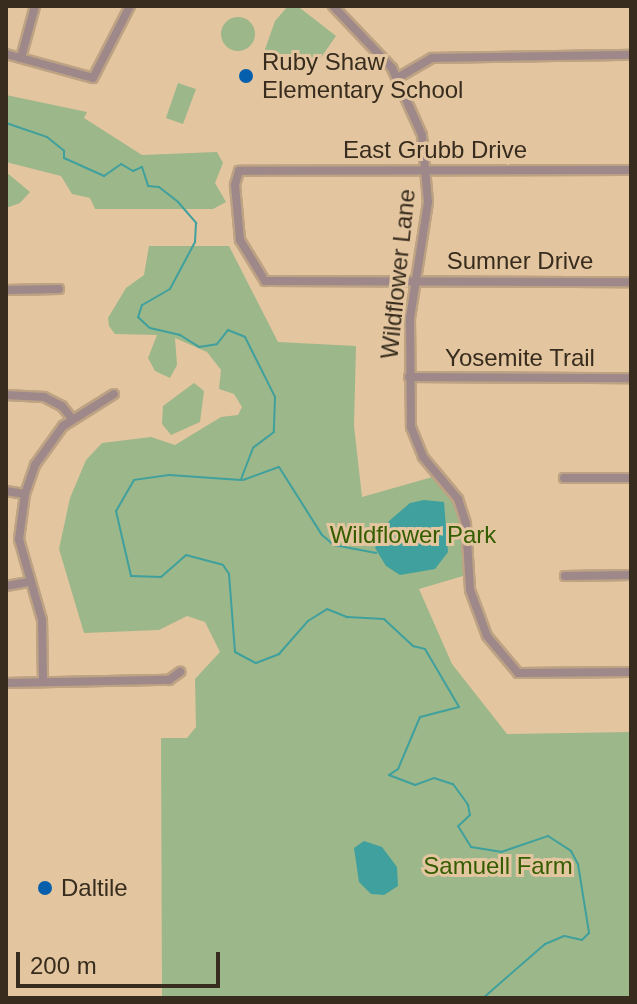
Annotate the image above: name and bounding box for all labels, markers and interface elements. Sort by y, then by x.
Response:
place label: Ruby Shaw Elementary School [262,48,463,104]
marker: Ruby Shaw Elementary School [237,67,255,85]
street label: East Grubb Drive [343,136,527,164]
street label: Wildflower Lane [375,188,421,360]
street label: Sumner Drive [447,247,593,275]
street label: Yosemite Trail [445,344,595,372]
park label: Wildflower Park [330,521,496,549]
park label: Samuell Farm [423,852,573,880]
place label: Daltile [61,874,128,902]
marker: Daltile [36,879,54,897]
scale bar [20,936,224,986]
text: 200 m [30,952,97,979]

